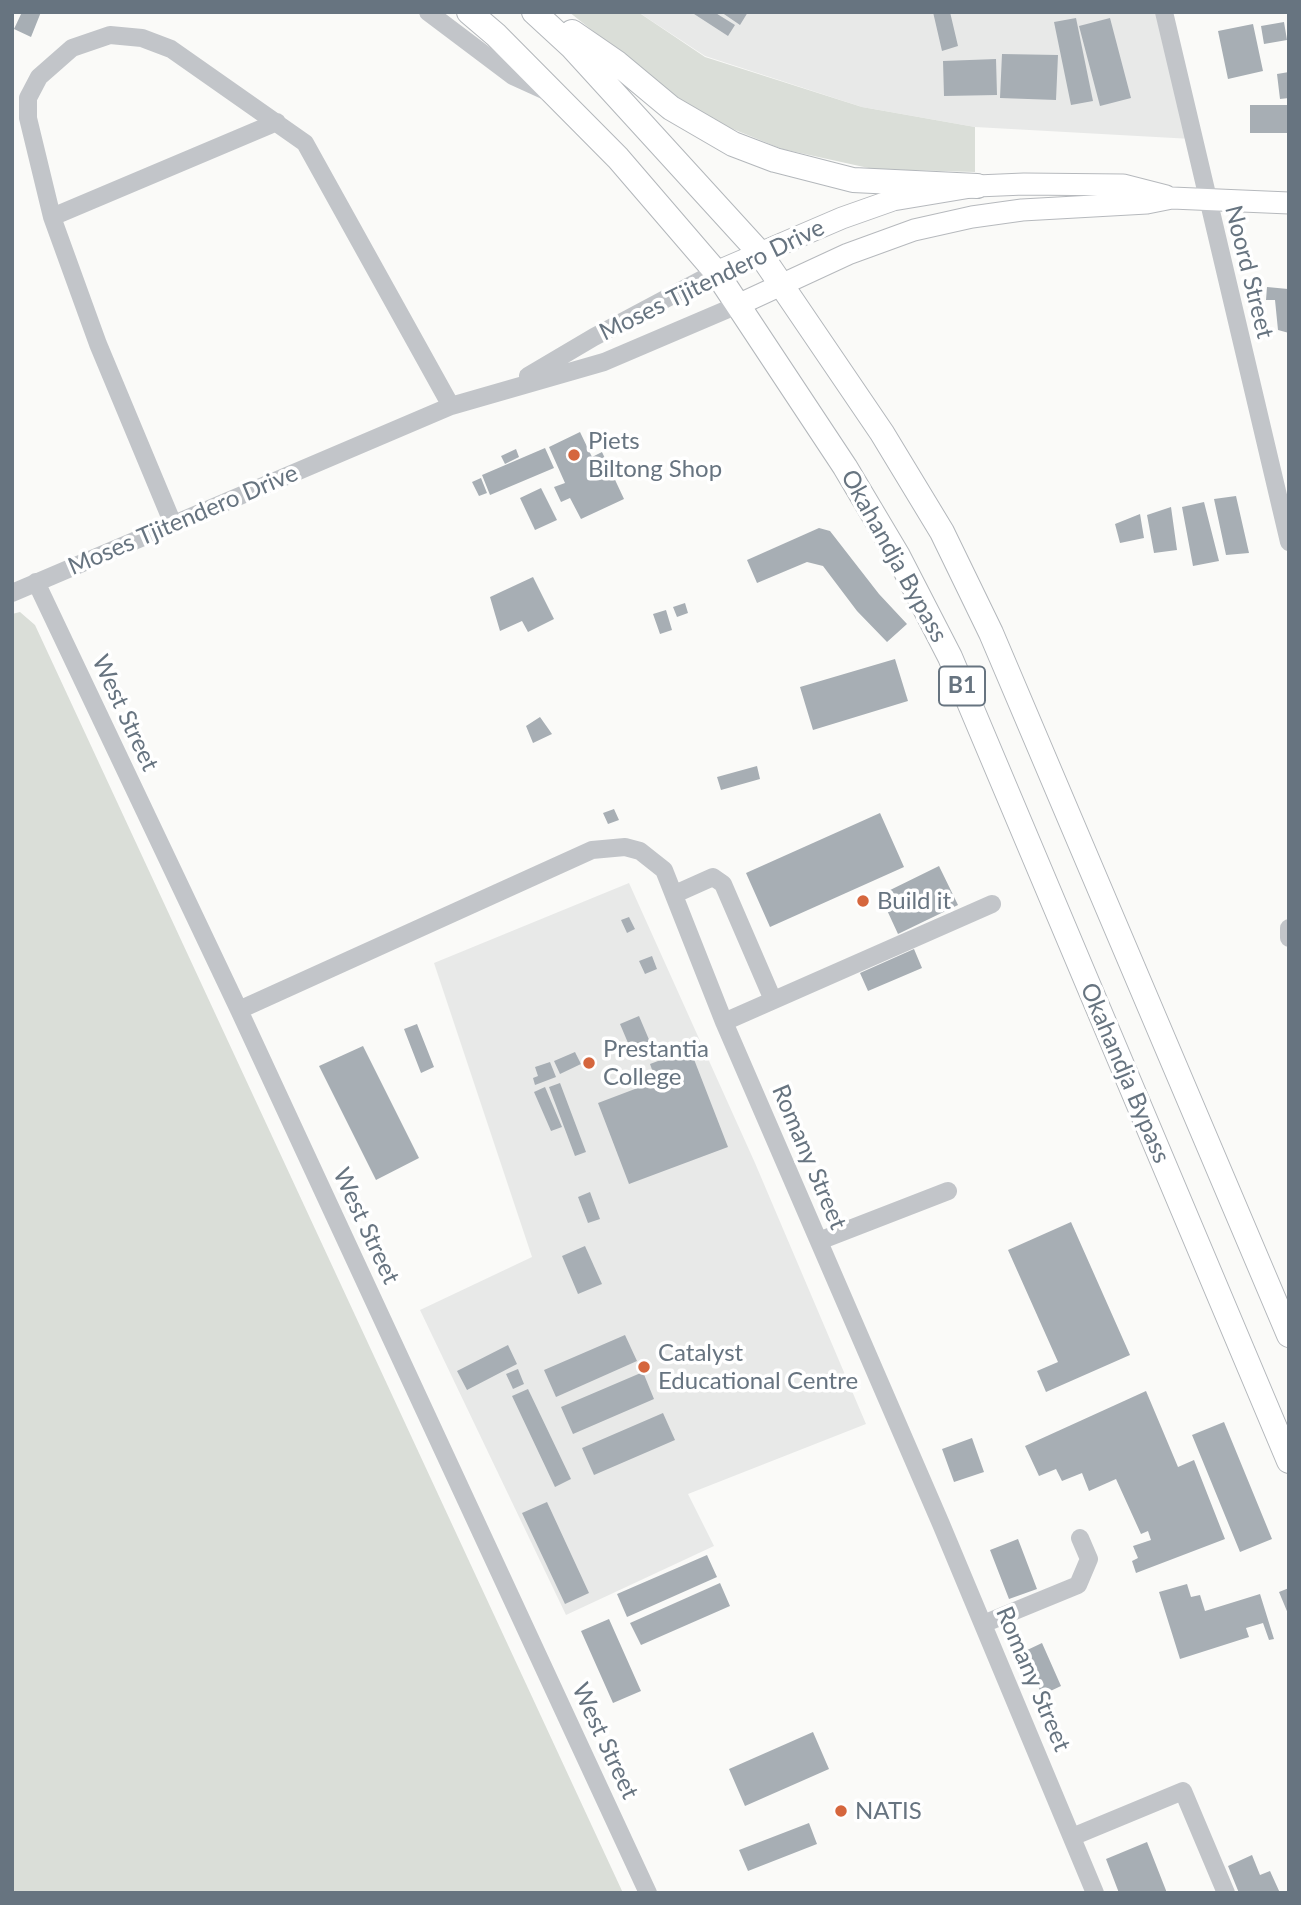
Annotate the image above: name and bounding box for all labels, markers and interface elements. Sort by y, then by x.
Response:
street label: Noord Street [1219,202,1279,342]
street label: Moses Tjitendero Drive [595,213,829,347]
place label: Piets Biltong Shop [588,427,722,483]
marker: Piets Biltong Shop [566,447,582,463]
street label: Moses Tjitendero Drive [64,459,302,581]
street label: Okahandja Bypass [835,465,953,647]
street label: West Street [86,650,164,776]
road number: B1 [939,666,985,706]
place label: Build it [877,887,951,915]
marker: Build it [855,893,871,909]
street label: Okahandja Bypass [1074,979,1176,1167]
place label: Prestantia College [603,1035,709,1091]
marker: Prestantia College [581,1055,597,1071]
street label: Romany Street [766,1080,852,1234]
street label: West Street [327,1163,405,1289]
place label: Catalyst Educational Centre [658,1339,858,1395]
marker: Catalyst Educational Centre [636,1359,652,1375]
street label: Romany Street [990,1602,1076,1756]
street label: West Street [566,1678,644,1804]
place label: NATIS [855,1797,922,1825]
marker: NATIS [833,1803,849,1819]

